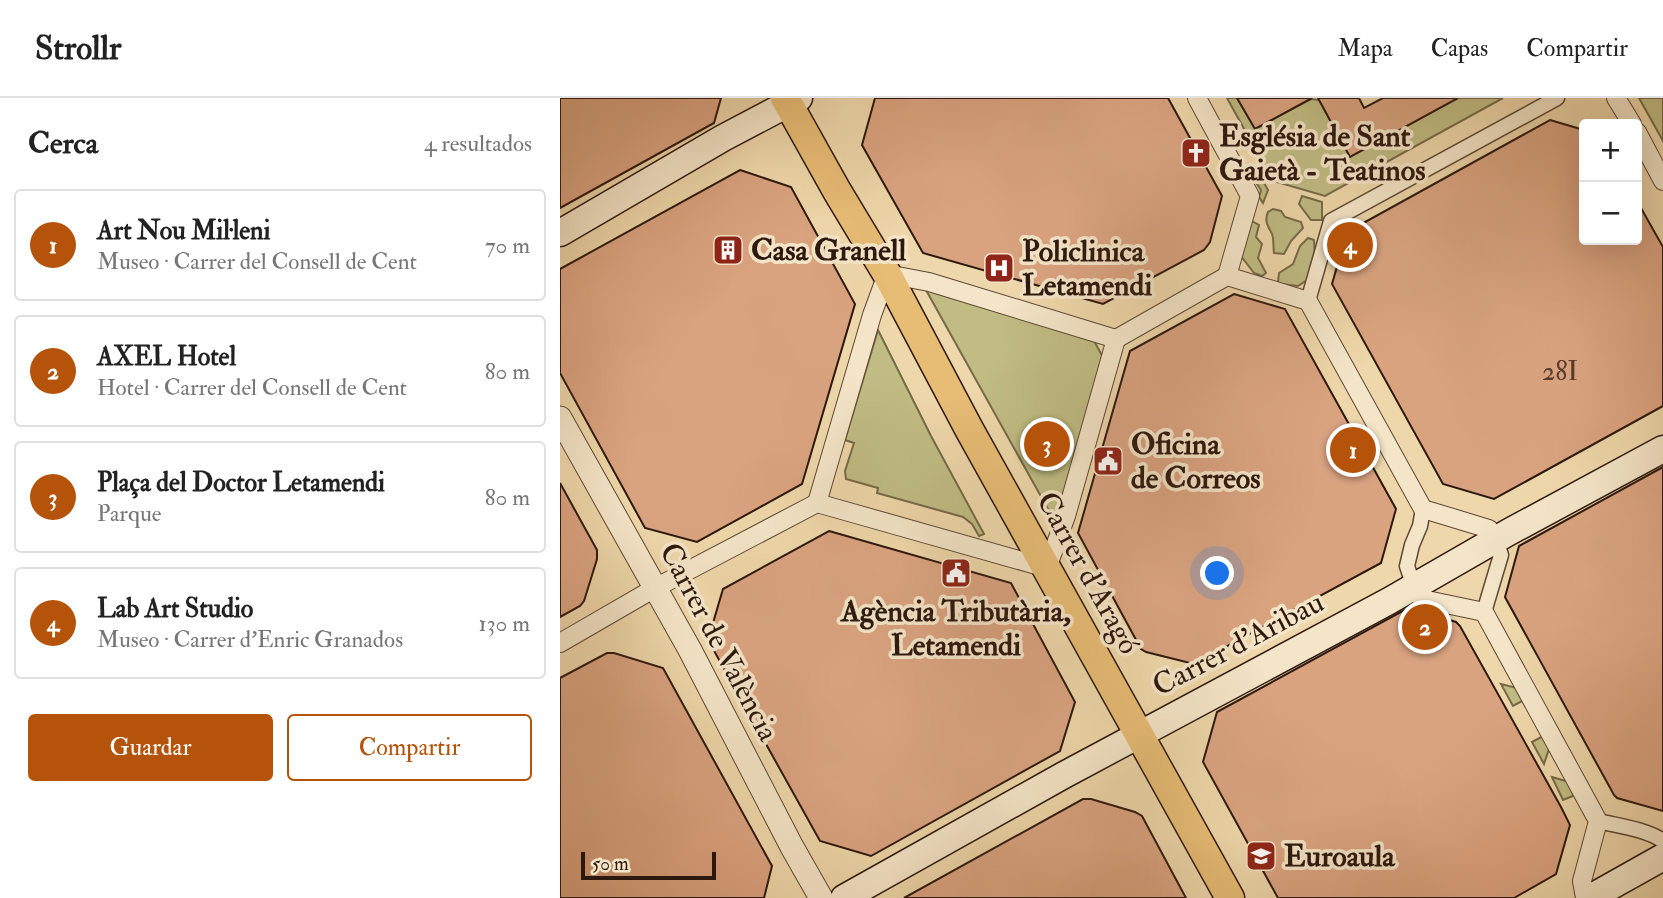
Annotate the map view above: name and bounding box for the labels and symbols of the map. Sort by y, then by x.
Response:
place label: Església de Sant Gaietà - Teatinos [1219,118,1425,189]
church icon: Església de Sant Gaietà - Teatinos [1179,136,1213,170]
pin: 4 [1327,219,1373,271]
place label: Casa Granell [751,232,907,269]
building icon: Casa Granell [711,233,745,267]
place label: Policlinica Letamendi [1022,233,1152,304]
hospital icon: Policlinica Letamendi [982,251,1016,285]
house number: 28I [1542,356,1578,388]
pin: 3 [1024,418,1070,470]
pin: 1 [1330,424,1376,476]
place label: Oficina de Correos [1131,426,1261,497]
public building icon: Oficina de Correos [1091,444,1125,478]
street label: Carrer d'Aragó [1028,486,1148,660]
street label: Carrer de València [651,537,787,748]
public building icon: Agència Tributària, Letamendi [939,556,973,590]
your location [1200,556,1234,590]
street label: Carrer d'Aribau [1146,583,1330,705]
place label: Agència Tributària, Letamendi [839,593,1071,664]
pin: 2 [1402,601,1448,653]
place label: Euroaula [1284,838,1396,875]
school or university icon: Euroaula [1244,839,1278,873]
scale bar [581,849,716,881]

